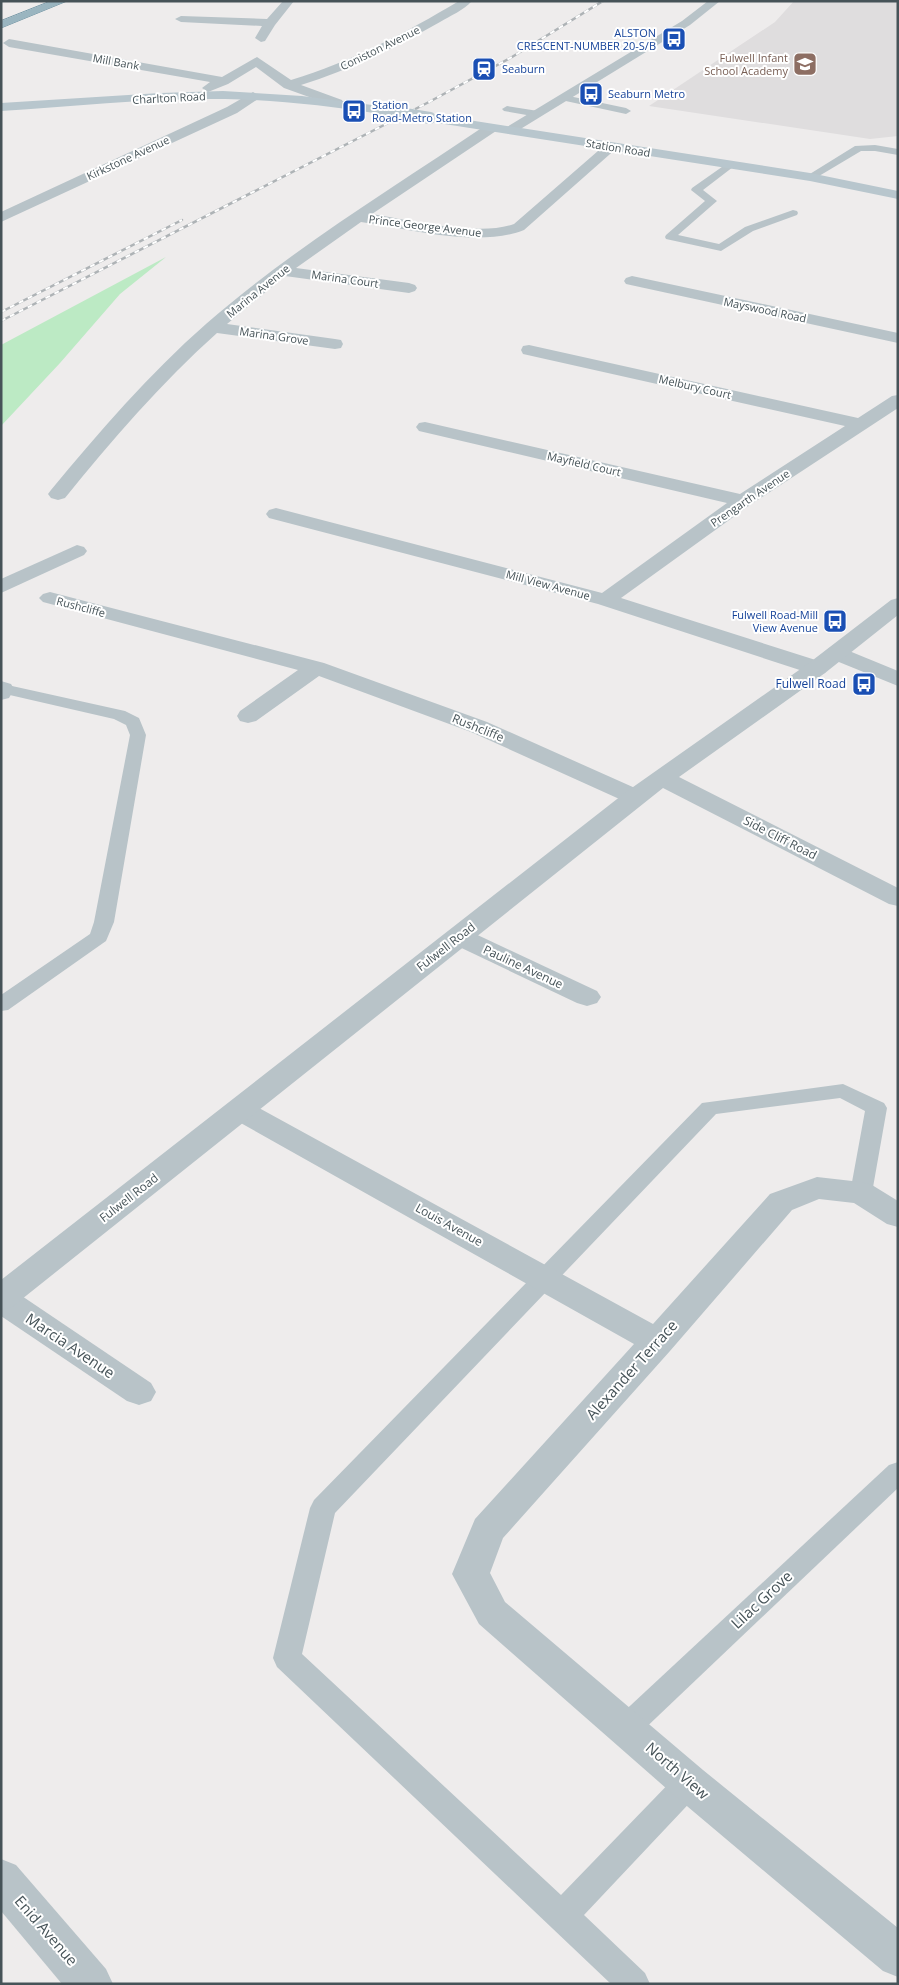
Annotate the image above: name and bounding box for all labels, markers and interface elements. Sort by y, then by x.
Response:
street label: Coniston Avenue [338,22,422,73]
place label: ALSTON CRESCENT-NUMBER 20-S/B [517,25,656,53]
bus stop icon: ALSTON CRESCENT-NUMBER 20-S/B [661,26,687,52]
street label: Mill Bank [92,50,141,73]
place label: Fulwell Infant School Academy [704,50,788,78]
school or university icon: Fulwell Infant School Academy [792,51,818,77]
station icon: Seaburn [471,56,497,82]
place label: Seaburn [502,61,545,76]
bus stop icon: Seaburn Metro [578,81,604,107]
place label: Seaburn Metro [608,86,685,101]
street label: Charlton Road [132,88,206,107]
place label: Station Road-Metro Station [372,97,472,125]
bus stop icon: Station Road-Metro Station [341,98,367,124]
street label: Kirkstone Avenue [84,132,172,183]
street label: Station Road [585,135,651,160]
street label: Prince George Avenue [368,211,482,240]
street label: Marina Avenue [223,260,292,321]
street label: Marina Court [311,266,380,291]
street label: Mayswood Road [722,293,808,326]
street label: Marina Grove [238,323,310,348]
street label: Melbury Court [657,371,733,402]
street label: Mayfield Court [546,448,623,479]
street label: Prengarth Avenue [707,466,792,530]
street label: Mill View Avenue [505,566,592,603]
street label: Rushcliffe [55,593,107,620]
place label: Fulwell Road-Mill View Avenue [732,607,818,635]
bus stop icon: Fulwell Road-Mill View Avenue [822,608,848,634]
bus stop icon: Fulwell Road [851,671,877,697]
place label: Fulwell Road [776,675,846,692]
street label: Rushcliffe [450,709,507,746]
street label: Side Cliff Road [741,812,820,863]
street label: Fulwell Road [413,918,479,975]
street label: Pauline Avenue [481,941,566,993]
street label: Fulwell Road [96,1169,162,1226]
street label: Louis Avenue [413,1199,486,1250]
street label: Marcia Avenue [22,1308,119,1382]
street label: Alexander Terrace [581,1315,681,1423]
street label: Lilac Grove [726,1566,796,1633]
street label: North View [642,1737,714,1804]
street label: Enid Avenue [11,1891,83,1970]

